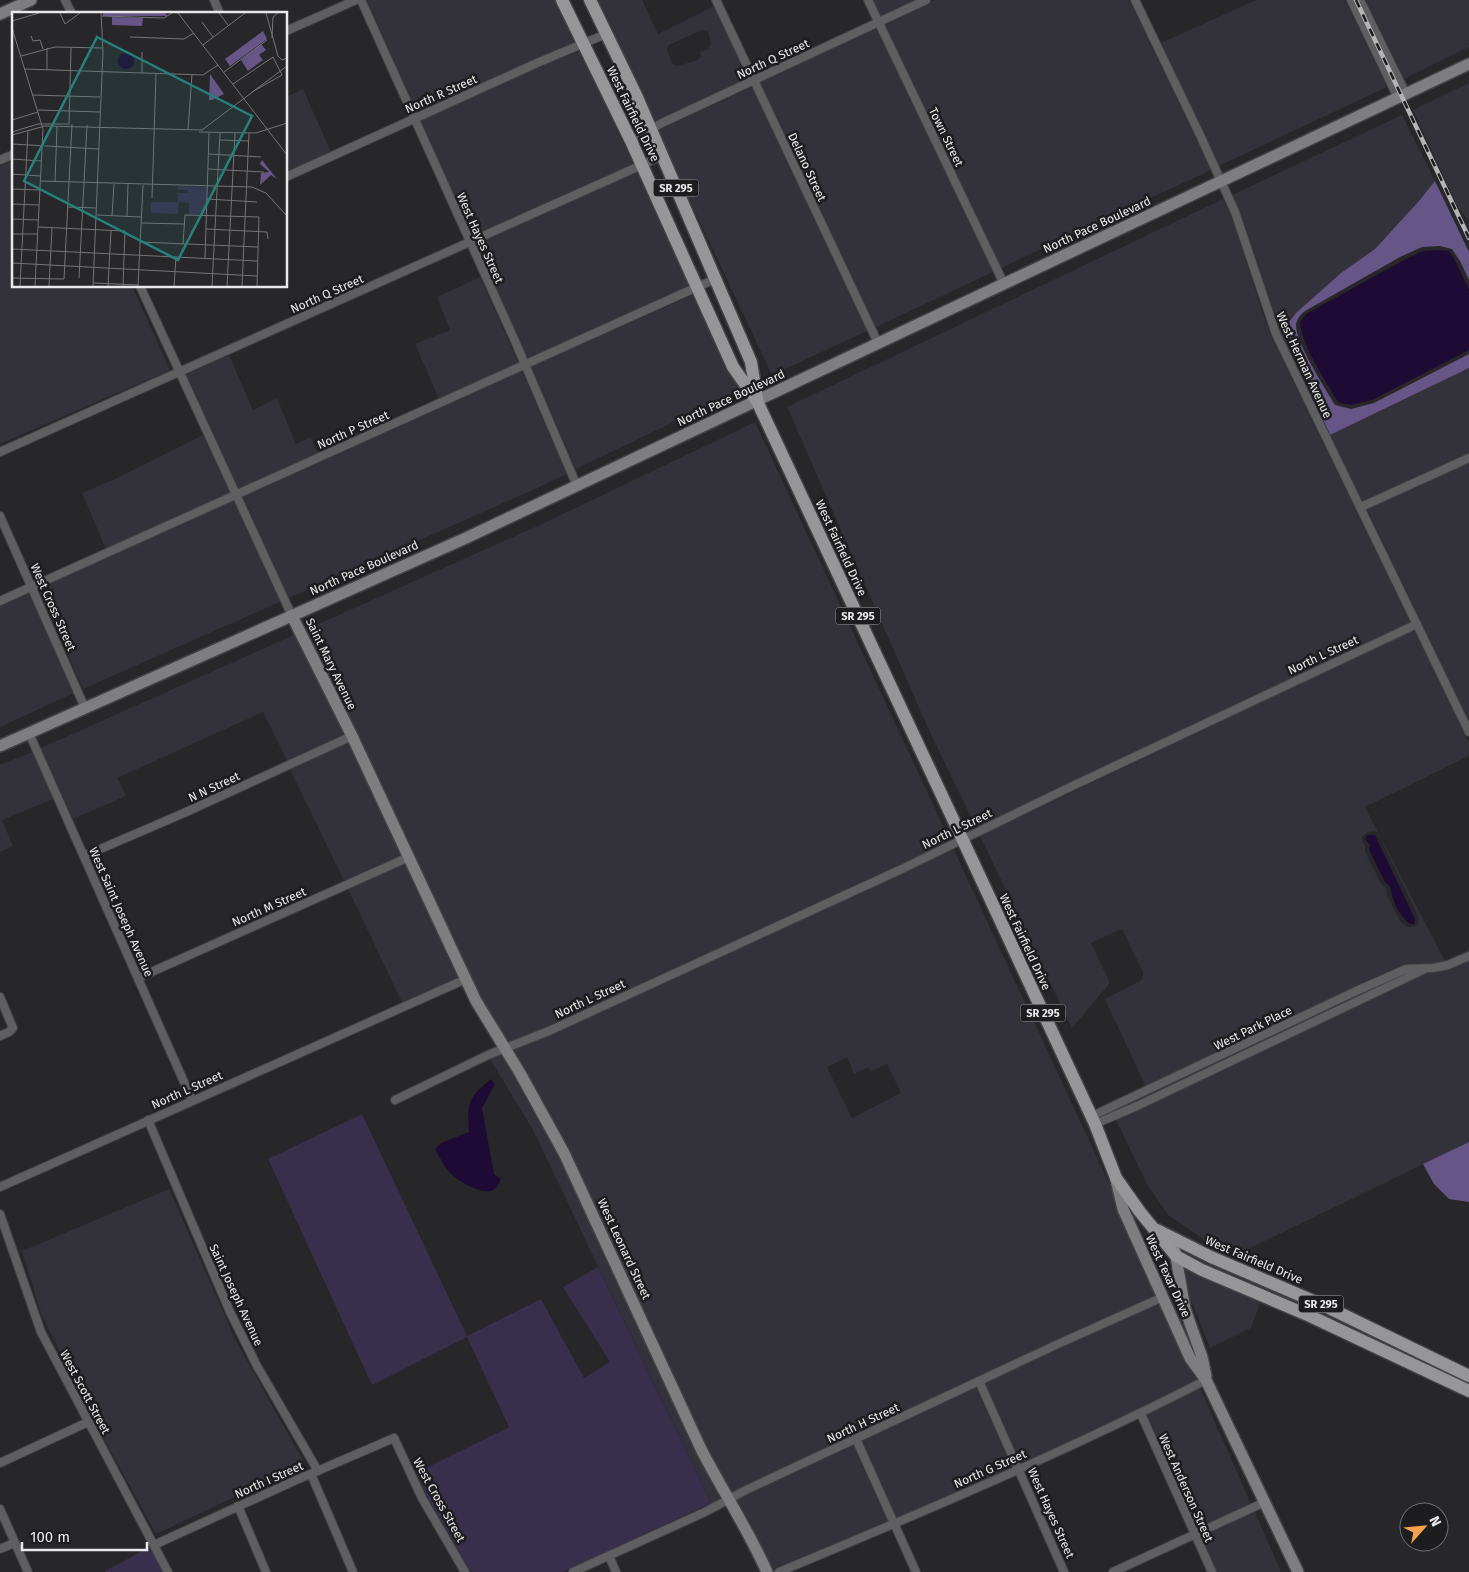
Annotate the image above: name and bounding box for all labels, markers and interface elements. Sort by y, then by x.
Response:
inset map [12,12,288,288]
street label: North Q Street [735,36,812,82]
street label: West Fairfield Drive [604,64,662,164]
street label: North R Street [403,72,480,116]
street label: Town Street [926,105,967,169]
street label: Delano Street [785,130,829,204]
road number: SR 295 [654,180,698,197]
street label: West Hayes Street [454,191,507,286]
street label: North Pace Boulevard [1041,194,1153,256]
street label: North Q Street [288,271,366,316]
street label: West Herman Avenue [1273,310,1335,420]
street label: North Pace Boulevard [675,367,787,429]
street label: North P Street [315,408,392,452]
street label: West Fairfield Drive [813,498,869,598]
street label: North Pace Boulevard [308,538,420,598]
street label: West Cross Street [27,561,79,653]
road number: SR 295 [836,608,880,624]
street label: Saint Mary Avenue [303,616,359,712]
street label: North L Street [1286,632,1361,677]
street label: N N Street [186,769,243,805]
street label: North L Street [920,806,995,852]
street label: West Saint Joseph Avenue [86,845,156,979]
street label: North M Street [230,884,309,930]
street label: West Fairfield Drive [997,892,1053,992]
street label: North L Street [553,976,628,1021]
street label: West Park Place [1212,1003,1294,1053]
road number: SR 295 [1020,1004,1066,1021]
street label: North L Street [149,1068,225,1112]
street label: West Leonard Street [595,1196,654,1302]
street label: West Texar Drive [1143,1232,1193,1320]
street label: West Fairfield Drive [1203,1233,1305,1287]
street label: Saint Joseph Avenue [206,1242,266,1348]
road number: SR 295 [1298,1296,1344,1312]
street label: West Scott Street [57,1348,113,1437]
street label: North H Street [825,1400,902,1446]
street label: West Anderson Street [1156,1432,1216,1545]
street label: North G Street [952,1447,1029,1491]
street label: West Cross Street [410,1455,468,1545]
street label: North I Street [233,1458,306,1501]
street label: West Hayes Street [1025,1466,1078,1561]
north arrow [1399,1502,1449,1552]
text: N [1425,1513,1445,1529]
scale bar [22,1520,148,1552]
text: 100 m [30,1528,70,1546]

